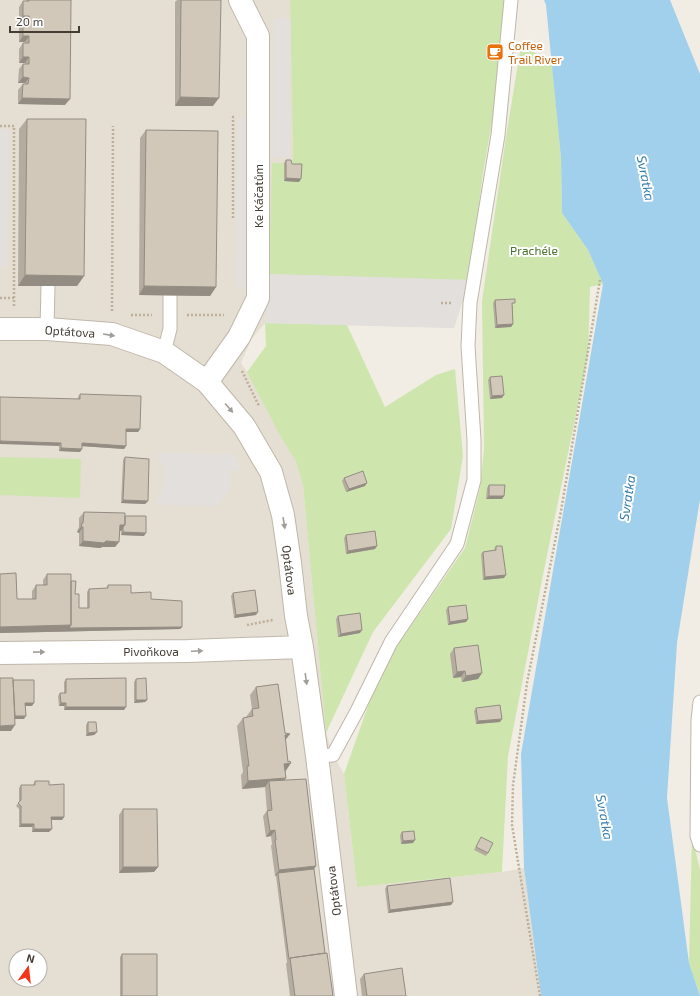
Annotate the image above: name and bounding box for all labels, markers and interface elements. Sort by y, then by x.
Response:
scale bar [10,8,79,34]
text: 20 m [16,14,43,28]
place label: Coffee Trail River [508,38,562,66]
cafe icon: Coffee Trail River [485,42,505,62]
water label: Svratka [634,154,658,202]
street label: Ke Káčatům [251,164,265,228]
park label: Prachéle [510,243,558,257]
street label: Optátova [44,322,96,340]
one-way arrow [103,332,115,338]
one-way arrow [224,402,233,413]
water label: Svratka [616,474,638,522]
one-way arrow [281,517,287,529]
street label: Optátova [280,544,300,596]
street label: Pivoňkova [123,644,179,658]
one-way arrow [191,647,203,654]
one-way arrow [33,649,45,656]
one-way arrow [303,673,309,685]
water label: Svratka [593,793,617,841]
street label: Optátova [323,865,343,917]
north arrow [8,948,48,988]
text: N [25,951,36,965]

